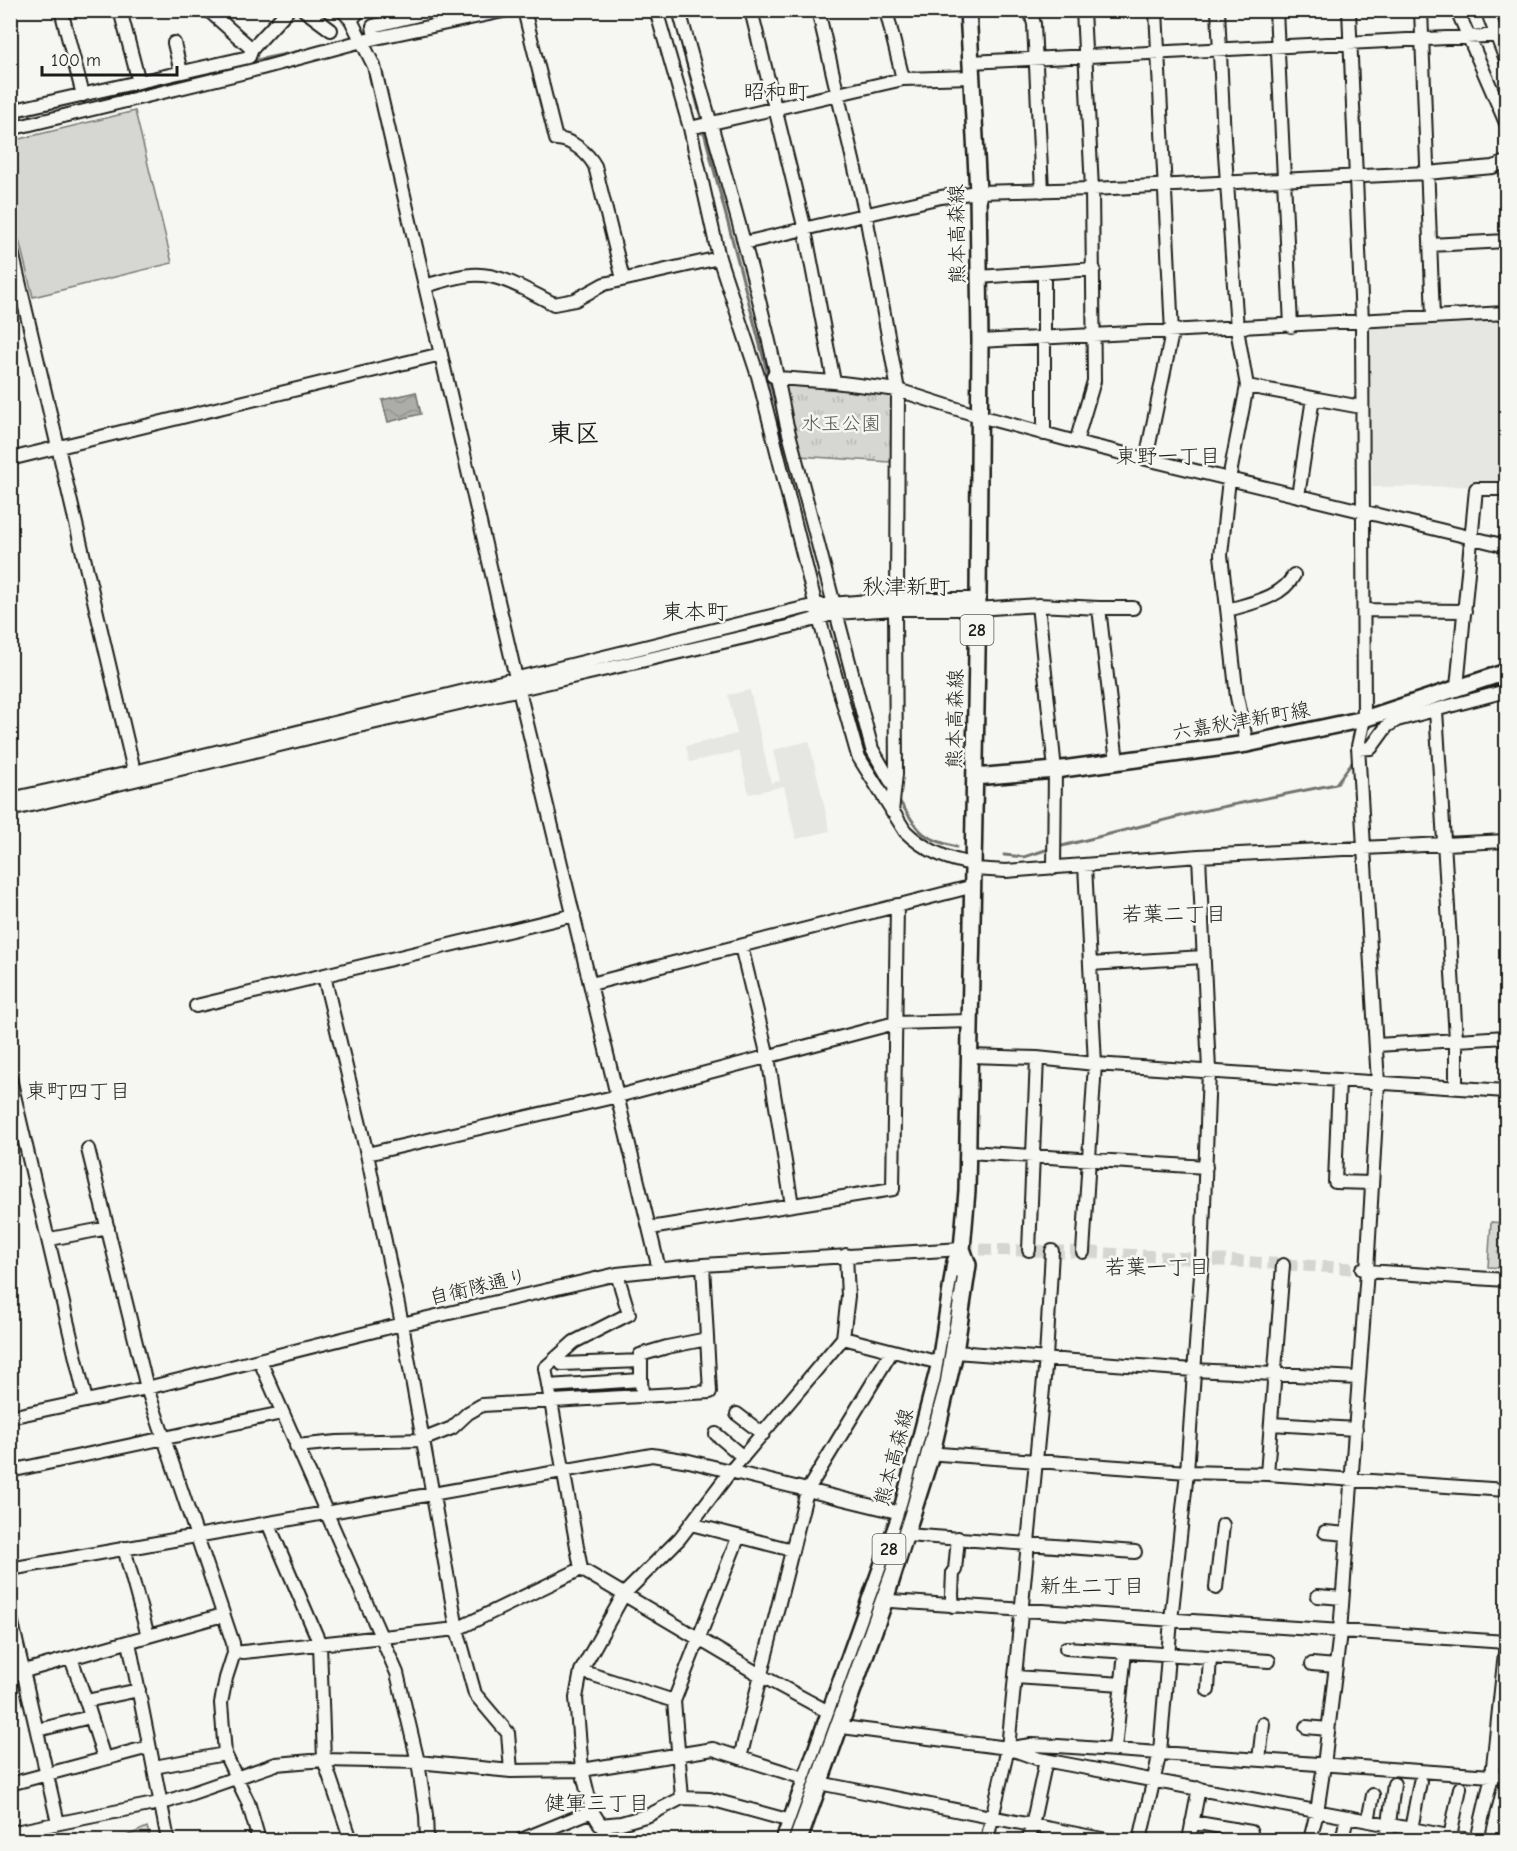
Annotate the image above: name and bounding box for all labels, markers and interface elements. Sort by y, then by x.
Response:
scale bar [42,39,177,77]
text: 100 m [51,50,101,71]
district label: 昭和町 [743,79,809,105]
street label: 熊本高森線 [945,184,969,284]
park label: 水玉公園 [801,412,881,435]
district label: 東区 [548,419,600,449]
district label: 東野一丁目 [1116,444,1221,468]
district label: 秋津新町 [862,574,950,600]
district label: 東本町 [662,599,728,625]
road number: 28 [960,615,994,645]
street label: 熊本高森線 [943,669,967,769]
street label: 六嘉秋津新町線 [1170,698,1312,744]
district label: 若葉二丁目 [1122,902,1227,926]
district label: 東町四丁目 [26,1079,131,1103]
district label: 若葉一丁目 [1105,1255,1210,1279]
street label: 自衛隊通り [427,1265,529,1309]
street label: 熊本高森線 [870,1406,918,1508]
road number: 28 [872,1534,906,1564]
district label: 新生二丁目 [1040,1574,1145,1598]
district label: 健軍三丁目 [545,1791,650,1815]

